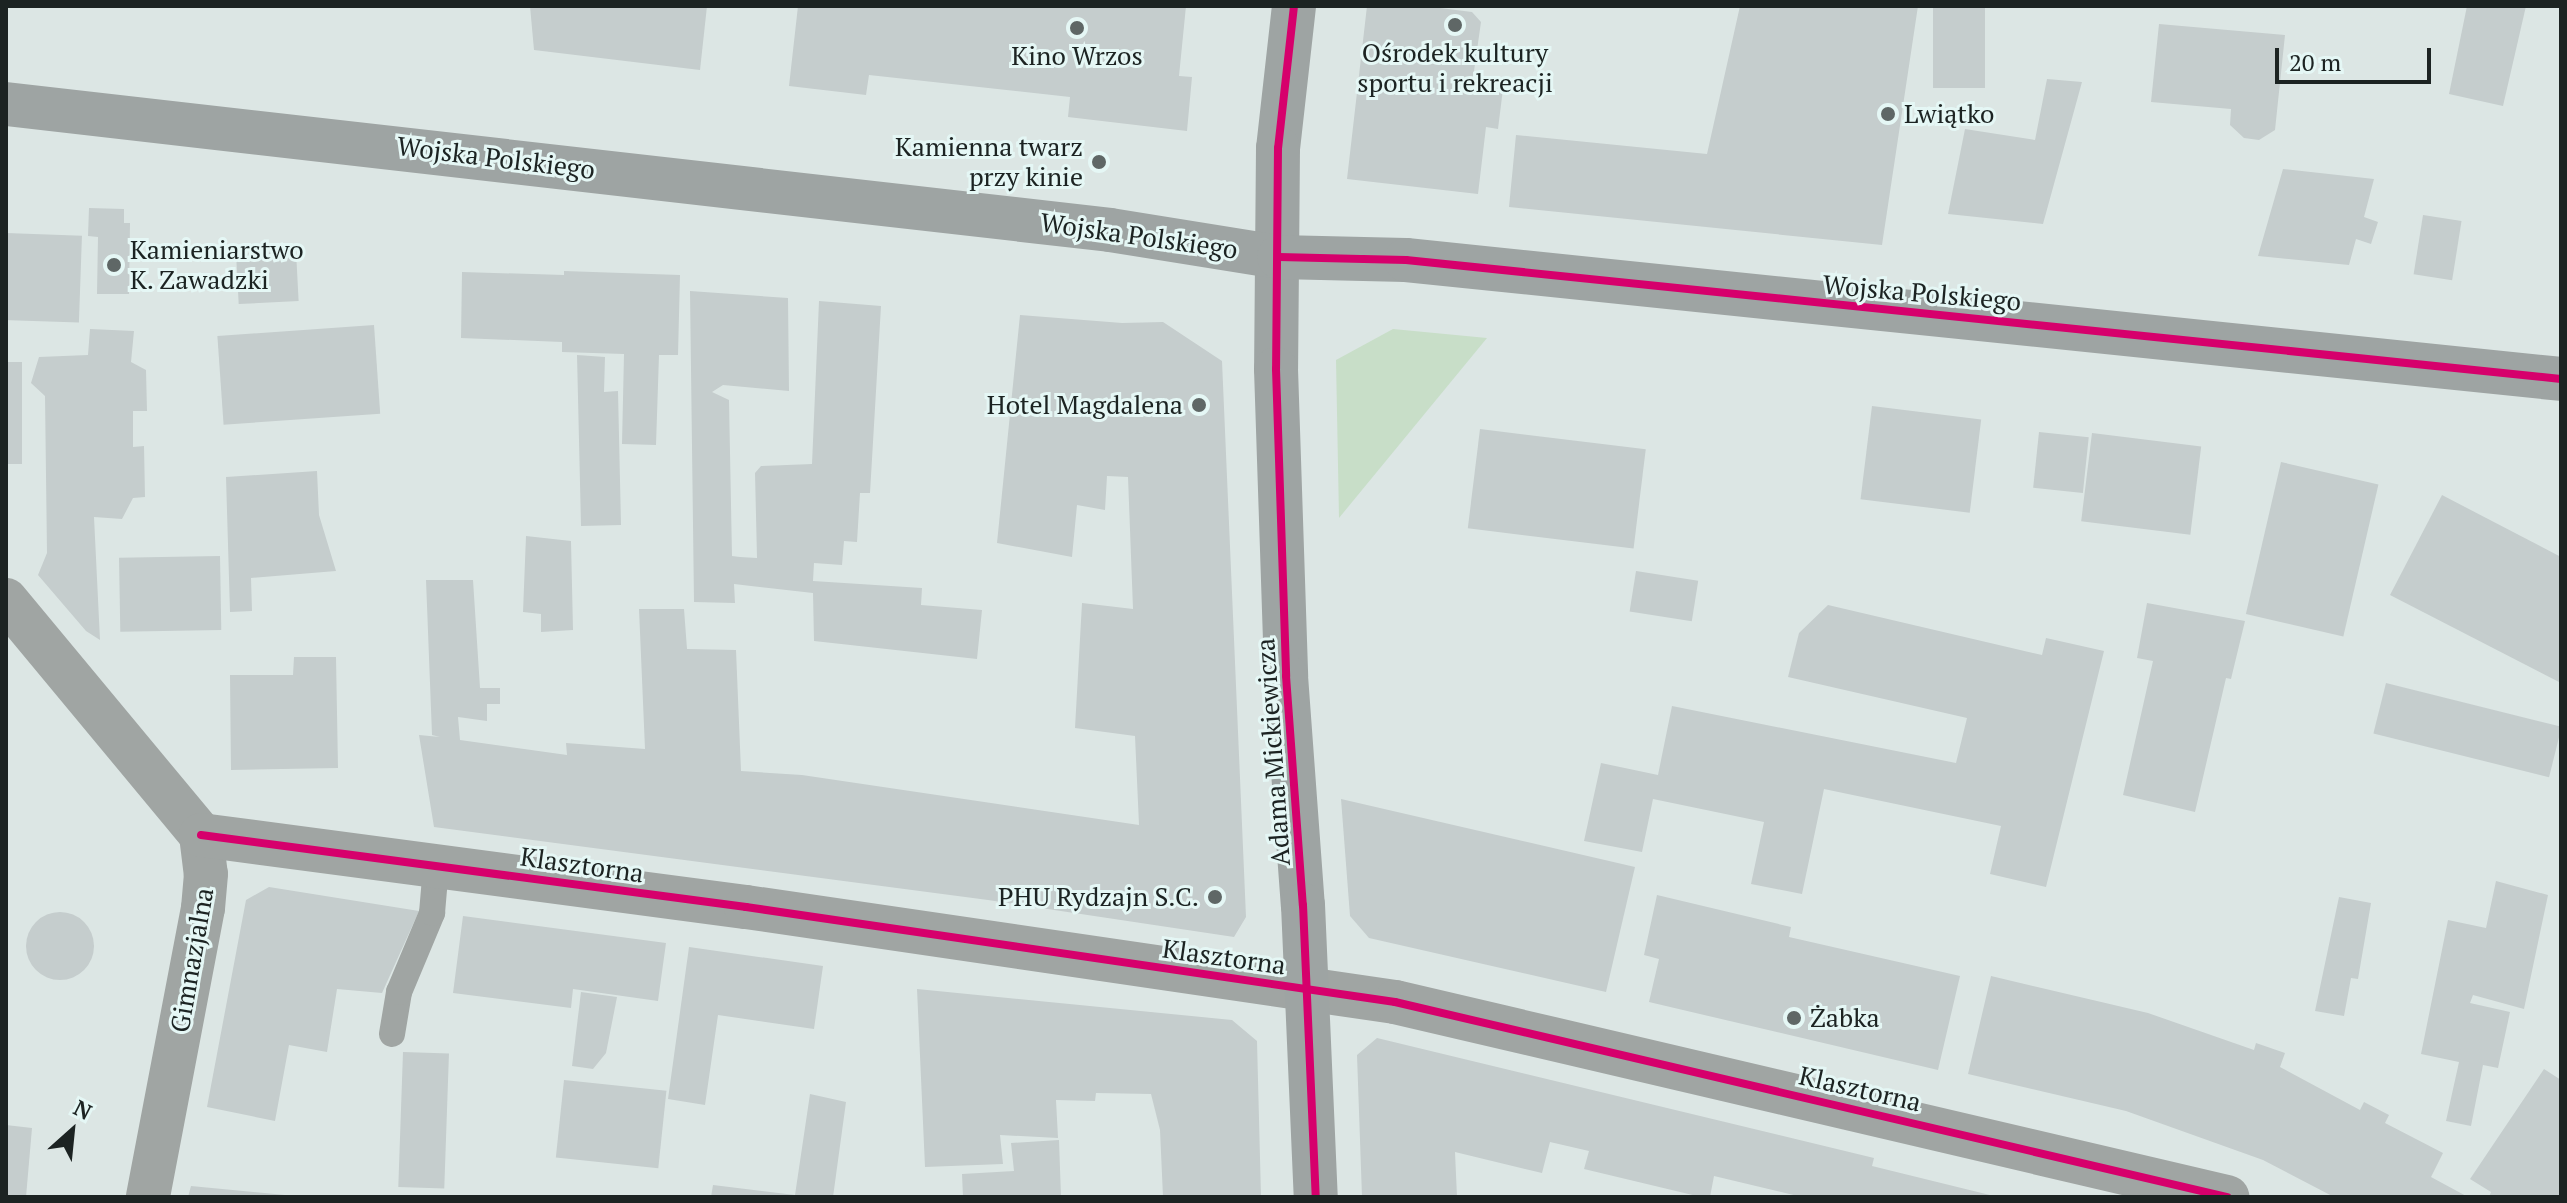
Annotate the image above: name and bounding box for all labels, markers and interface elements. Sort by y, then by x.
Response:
marker: Ośrodek kultury sportu i rekreacji [1446,16,1464,34]
marker: Kino Wrzos [1068,19,1086,37]
scale bar [2279,32,2435,82]
place label: Ośrodek kultury sportu i rekreacji [1357,37,1553,98]
place label: Kino Wrzos [1011,40,1143,72]
text: 20 m [2289,46,2341,78]
place label: Lwiątko [1904,98,1994,130]
marker: Lwiątko [1879,105,1897,123]
street label: Wojska Polskiego [395,130,597,186]
place label: Kamienna twarz przy kinie [895,131,1083,192]
marker: Kamienna twarz przy kinie [1090,153,1108,171]
street label: Wojska Polskiego [1038,207,1240,265]
place label: Kamieniarstwo K. Zawadzki [130,234,304,296]
marker: Kamieniarstwo K. Zawadzki [105,256,123,274]
street label: Wojska Polskiego [1821,269,2023,317]
place label: Hotel Magdalena [987,389,1183,421]
marker: Hotel Magdalena [1190,396,1208,414]
street label: Adama Mickiewicza [1249,637,1297,867]
street label: Klasztorna [518,841,646,889]
place label: PHU Rydzajn S.C. [998,881,1199,913]
street label: Gimnazjalna [164,885,220,1035]
marker: PHU Rydzajn S.C. [1206,888,1224,906]
street label: Klasztorna [1160,933,1288,981]
place label: Żabka [1810,1002,1880,1034]
marker: Żabka [1785,1009,1803,1027]
street label: Klasztorna [1796,1060,1924,1118]
north arrow [32,1091,112,1171]
text: N [69,1092,97,1126]

